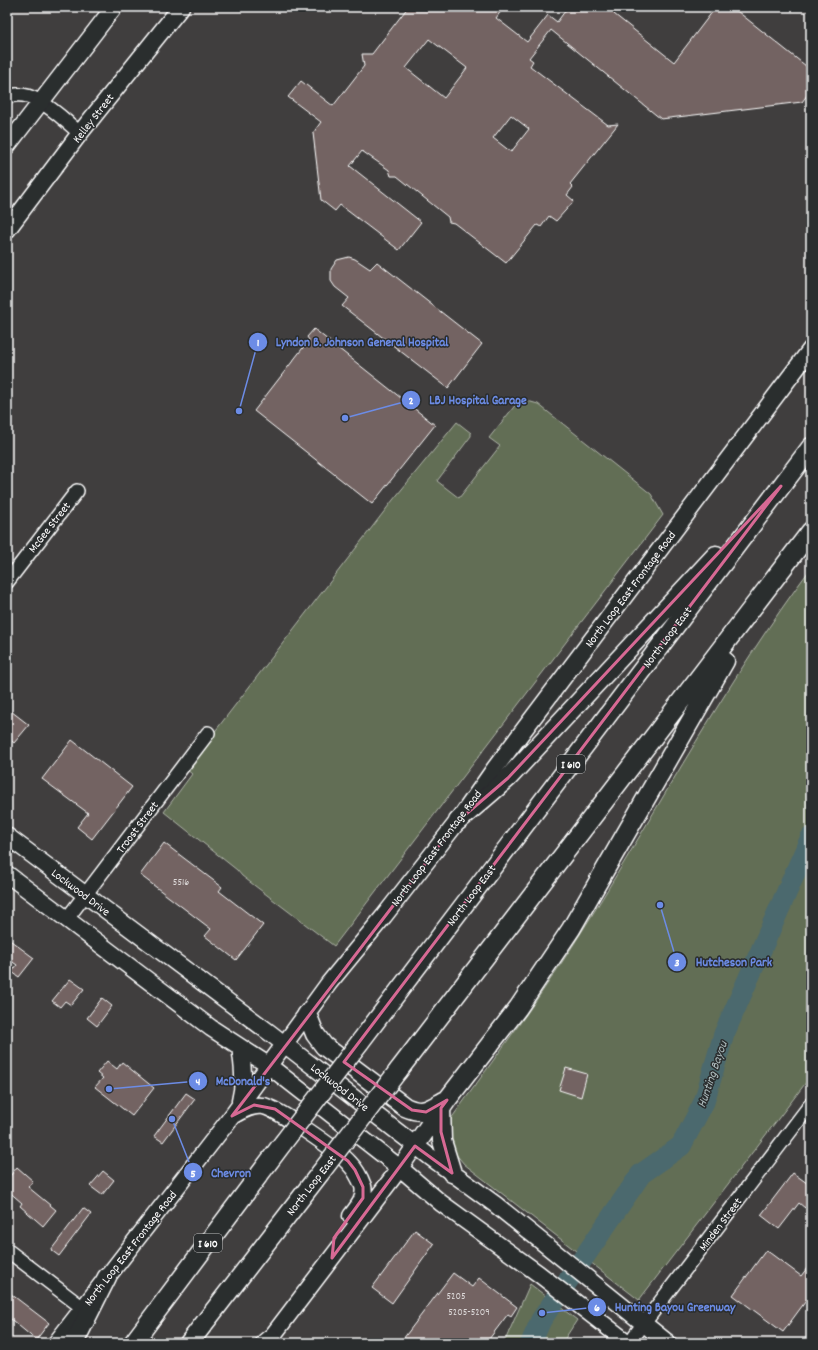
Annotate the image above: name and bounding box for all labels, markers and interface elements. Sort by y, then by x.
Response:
street label: Kelley Street [69,90,119,147]
callout: Lyndon B. Johnson General Hospital [248,329,457,354]
text: Lyndon B. Johnson General Hospital [276,334,449,353]
text: 1 [257,335,260,352]
callout: LBJ Hospital Garage [401,387,535,412]
text: LBJ Hospital Garage [429,392,527,411]
text: 2 [408,393,414,410]
street label: McGee Street [25,498,76,557]
street label: North Loop East Frontage Road [582,528,678,650]
street label: North Loop East [639,604,695,670]
road number: I 610 [557,755,585,773]
street label: North Loop East Frontage Road [388,787,484,909]
street label: Troost Street [113,798,164,858]
street label: North Loop East [443,862,499,928]
street label: Lockwood Drive [47,865,113,921]
house number: 5516 [173,876,189,890]
callout: Hutcheson Park [667,949,780,974]
text: Hutcheson Park [696,954,773,973]
text: 3 [674,955,680,972]
water label: Hunting Bayou [693,1038,734,1111]
street label: Lockwood Drive [306,1060,372,1116]
callout: McDonald's [188,1068,279,1093]
text: McDonald's [216,1073,271,1092]
text: 4 [196,1074,201,1091]
street label: North Loop East [283,1152,342,1220]
callout: Chevron [183,1160,259,1185]
text: Chevron [211,1165,251,1184]
text: 5 [190,1166,196,1183]
street label: North Loop East Frontage Road [81,1188,182,1310]
street label: Minden Street [695,1194,747,1255]
road number: I 610 [194,1234,222,1252]
house number: 5205 [446,1290,466,1304]
callout: Hunting Bayou Greenway [587,1294,743,1319]
text: Hunting Bayou Greenway [615,1299,736,1318]
text: 6 [594,1300,600,1317]
house number: 5205-5209 [448,1306,490,1320]

